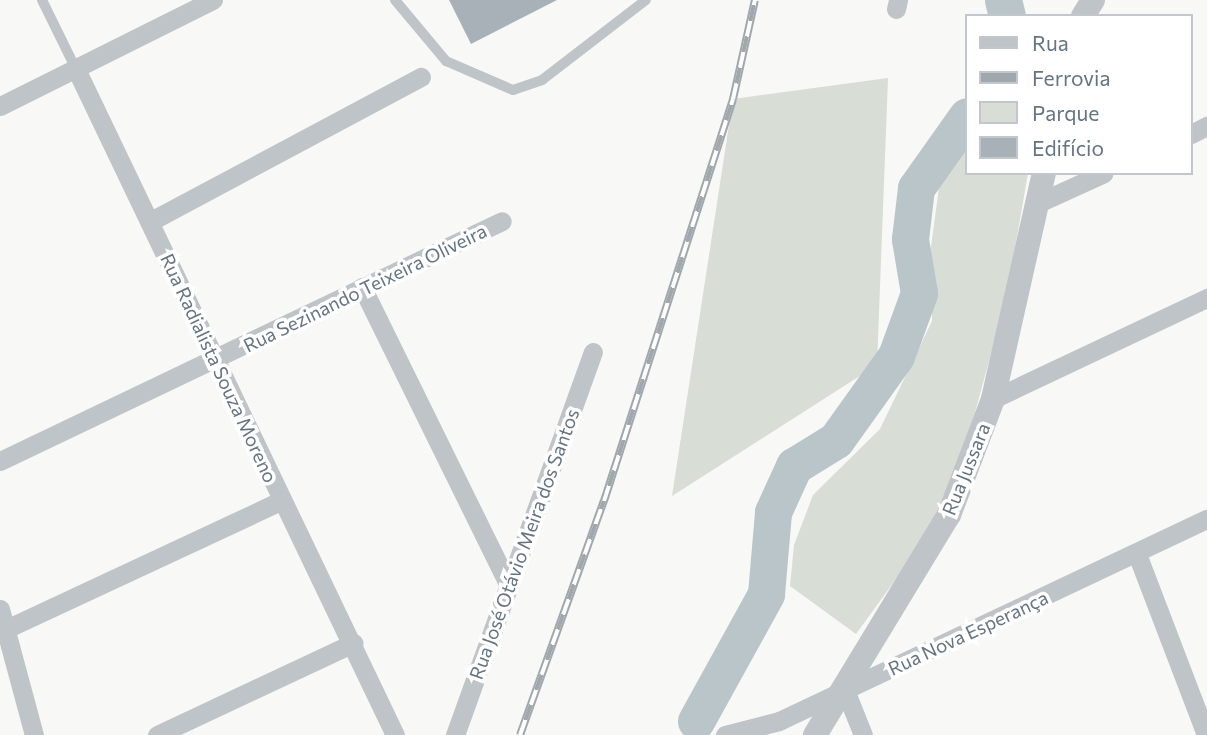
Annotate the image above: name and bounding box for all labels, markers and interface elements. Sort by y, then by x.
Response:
legend [965,14,1193,175]
text: Rua [1032,30,1069,55]
text: Ferrovia [1032,65,1110,90]
text: Parque [1032,100,1099,125]
text: Edifício [1032,135,1104,160]
street label: Rua Sezinando Teixeira Oliveira [240,219,490,357]
street label: Rua Radialista Souza Moreno [156,250,282,486]
street label: Rua José Otávio Meira dos Santos [464,406,584,682]
street label: Rua Jussara [937,420,995,518]
street label: Rua Nova Esperança [884,586,1052,680]

